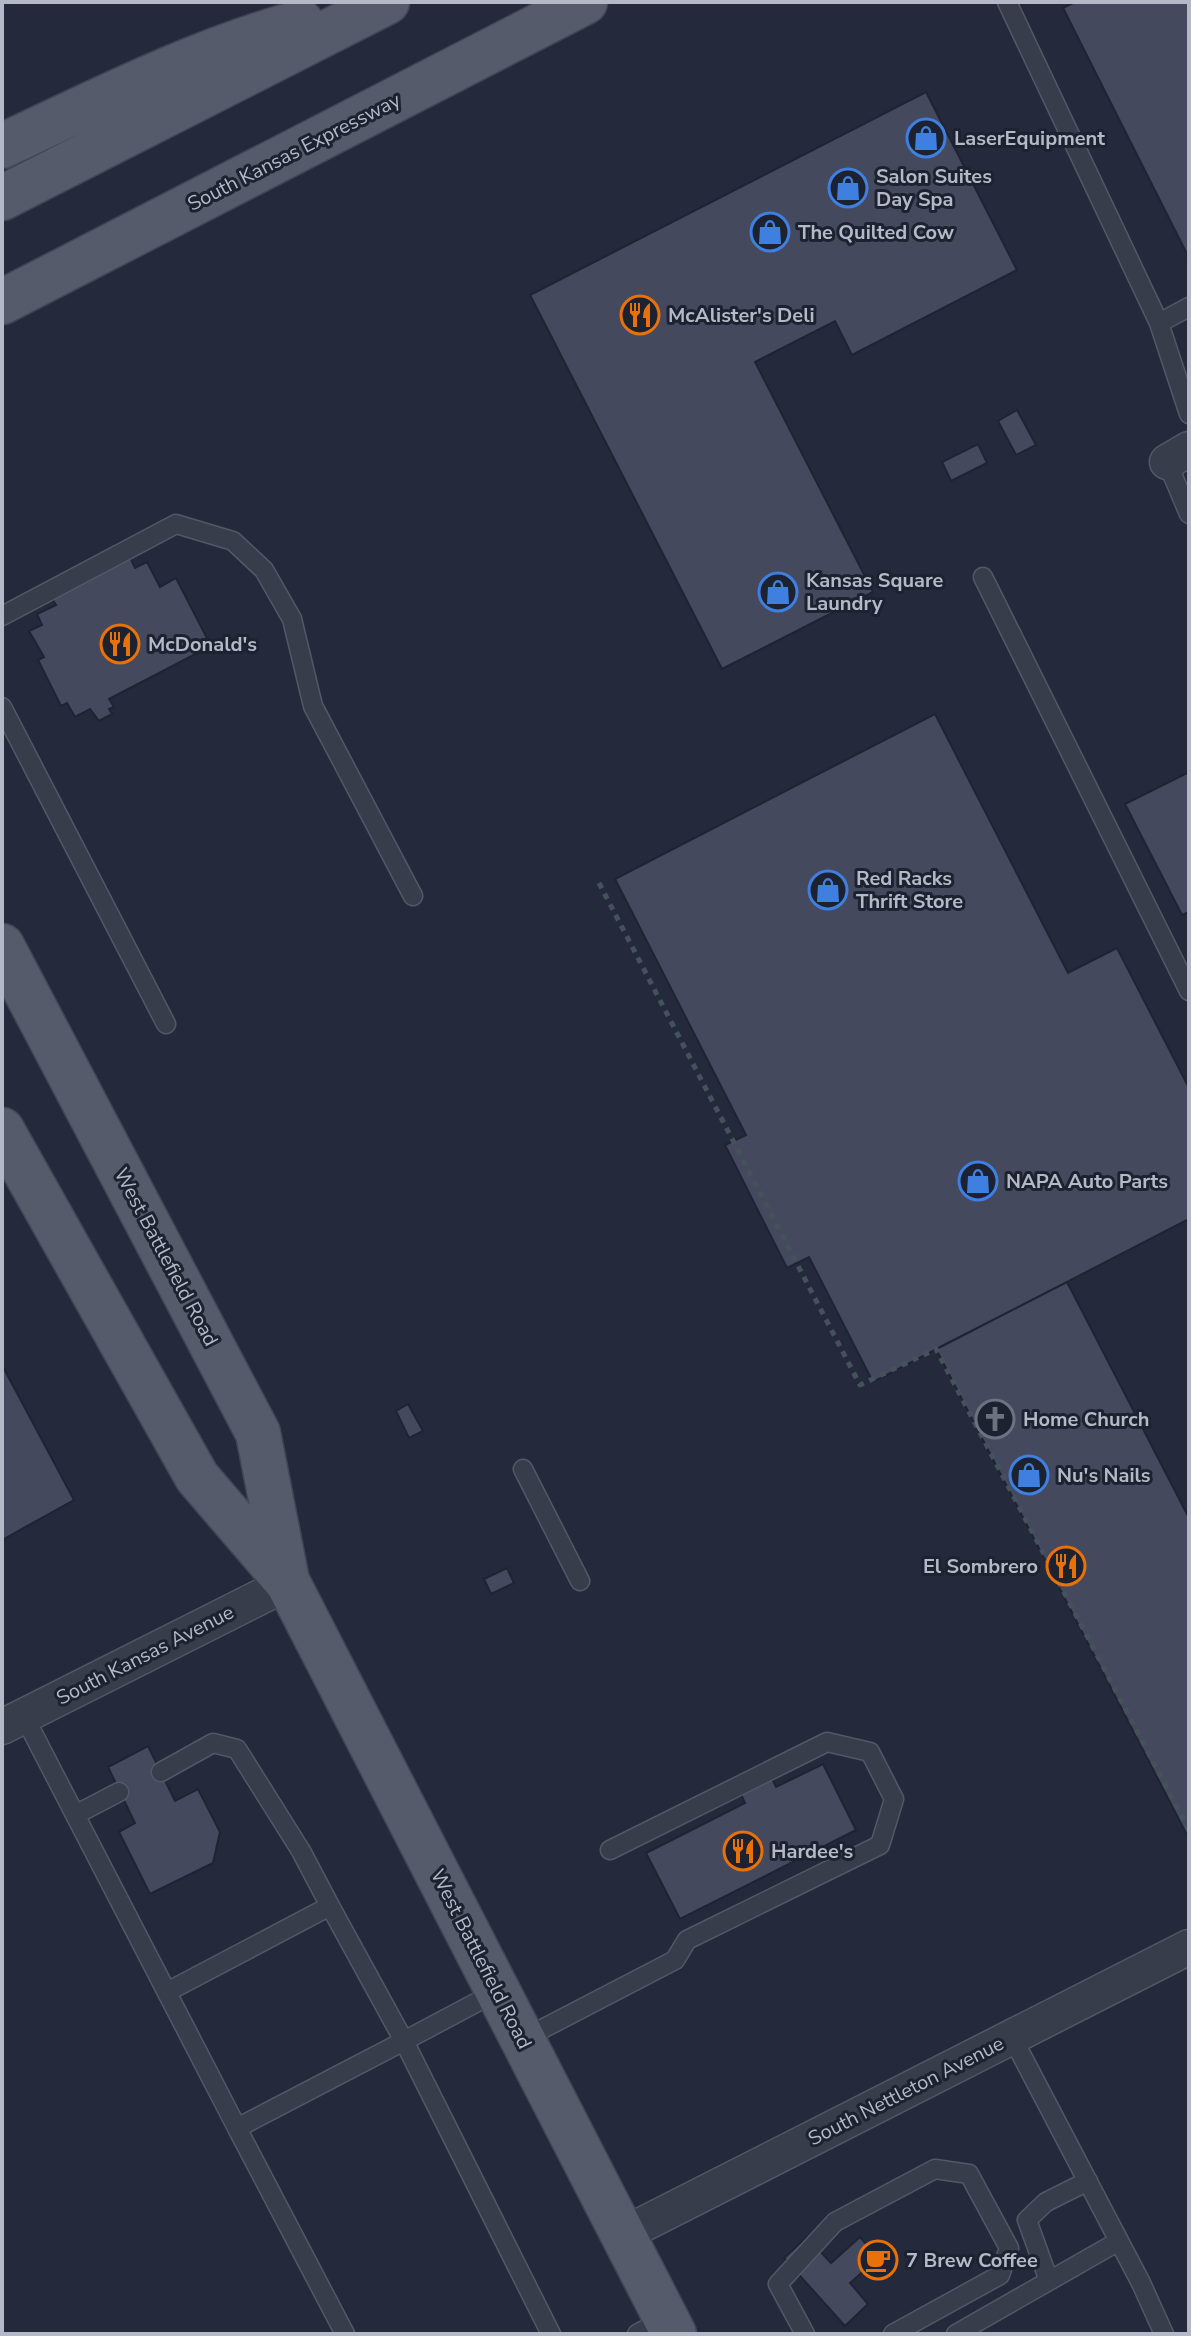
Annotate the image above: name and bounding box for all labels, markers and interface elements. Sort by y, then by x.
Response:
street label: South Kansas Expressway [183,86,406,217]
shop icon: LaserEquipment [905,117,947,159]
place label: LaserEquipment [954,125,1105,152]
place label: Salon Suites Day Spa [876,163,992,213]
shop icon: Salon Suites Day Spa [827,167,869,209]
shop icon: The Quilted Cow [749,211,791,253]
place label: The Quilted Cow [798,219,954,246]
restaurant icon: McAlister's Deli [619,294,661,336]
place label: McAlister's Deli [668,302,815,329]
place label: Kansas Square Laundry [806,567,944,617]
shop icon: Kansas Square Laundry [757,571,799,613]
restaurant icon: McDonald's [99,623,141,665]
place label: McDonald's [148,631,257,658]
place label: Red Racks Thrift Store [856,865,963,915]
shop icon: Red Racks Thrift Store [807,869,849,911]
shop icon: NAPA Auto Parts [957,1160,999,1202]
street label: West Battlefield Road [107,1163,225,1351]
place label: NAPA Auto Parts [1006,1168,1168,1195]
church icon: Home Church [974,1398,1016,1440]
place label: Home Church [1023,1406,1149,1433]
shop icon: Nu's Nails [1008,1454,1050,1496]
place label: Nu's Nails [1057,1462,1151,1489]
restaurant icon: El Sombrero [1045,1545,1087,1587]
place label: El Sombrero [923,1553,1038,1580]
street label: South Kansas Avenue [52,1599,238,1711]
restaurant icon: Hardee's [722,1830,764,1872]
place label: Hardee's [771,1838,854,1865]
street label: West Battlefield Road [424,1864,538,2054]
street label: South Nettleton Avenue [803,2030,1009,2152]
cafe icon: 7 Brew Coffee [857,2239,899,2281]
place label: 7 Brew Coffee [906,2247,1038,2274]

